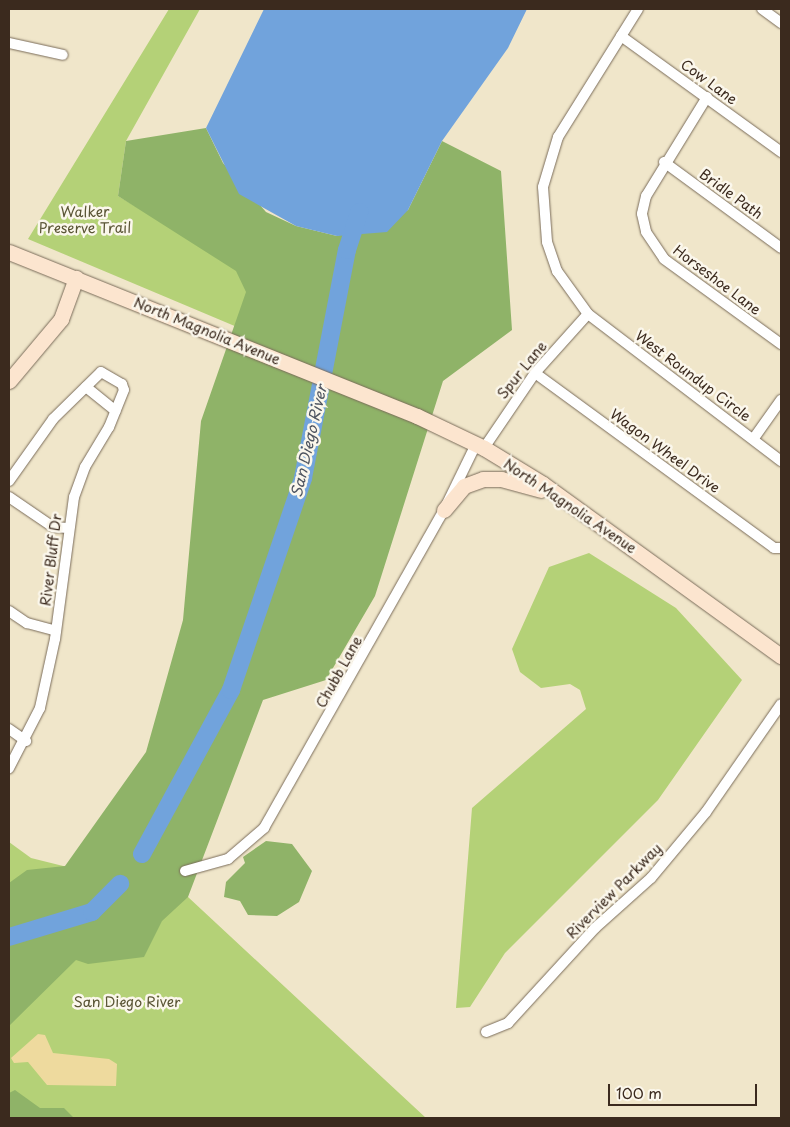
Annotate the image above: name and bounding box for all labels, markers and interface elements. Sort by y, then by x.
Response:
street label: Cow Lane [677,56,741,108]
street label: Bridle Path [696,165,766,223]
park label: Walker Preserve Trail [39,204,131,236]
street label: Horseshoe Lane [670,241,764,319]
street label: North Magnolia Avenue [130,293,284,369]
street label: West Roundup Circle [632,327,754,425]
street label: Spur Lane [494,338,550,402]
water label: San Diego River [286,383,330,499]
street label: Wagon Wheel Drive [606,405,724,497]
street label: North Magnolia Avenue [499,455,641,557]
street label: River Bluff Dr [37,513,65,607]
street label: Chubb Lane [312,633,366,711]
street label: Riverview Parkway [563,840,665,942]
park label: San Diego River [74,994,180,1010]
scale bar [610,1074,759,1106]
text: 100 m [616,1081,662,1104]

